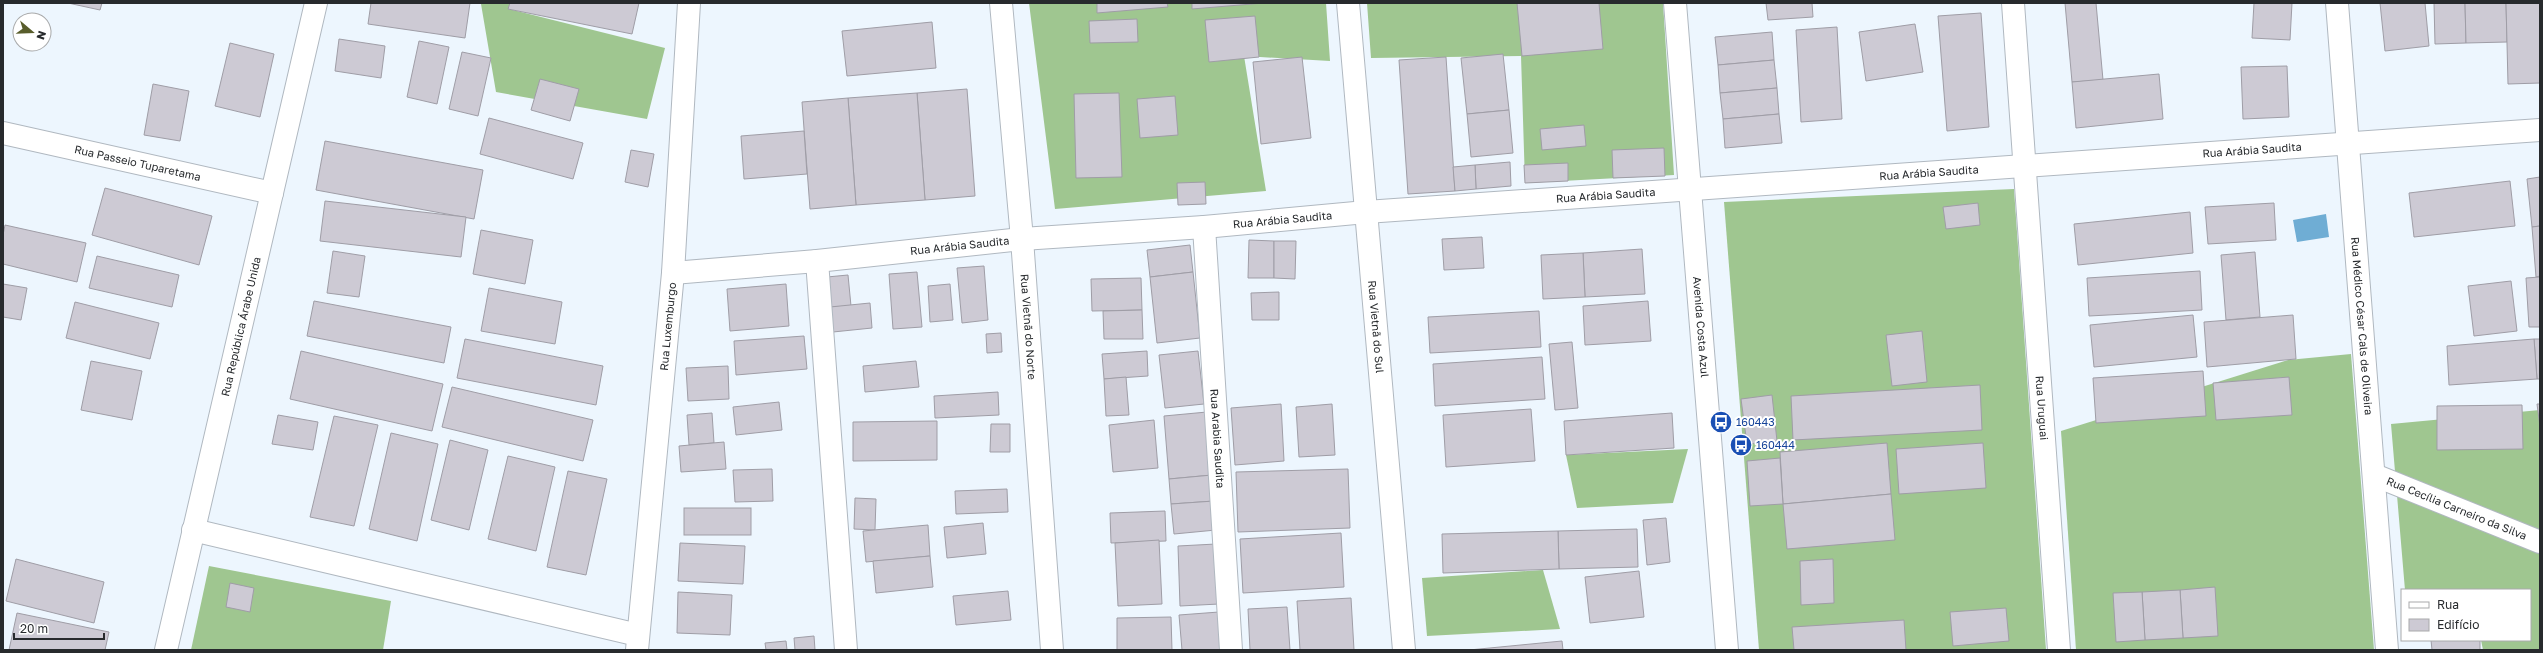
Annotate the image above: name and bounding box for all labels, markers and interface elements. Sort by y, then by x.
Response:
north arrow [12,12,52,52]
text: N [34,29,49,41]
street label: Rua Arábia Saudita [2202,140,2302,160]
street label: Rua Passeio Tuparetama [73,142,202,183]
street label: Rua Arábia Saudita [1879,162,1979,182]
street label: Rua Arábia Saudita [1555,185,1656,205]
street label: Rua Arábia Saudita [1232,208,1333,230]
street label: Rua Arábia Saudita [909,233,1010,257]
street label: Rua Médico César Cals de Oliveira [2349,236,2376,416]
street label: Rua República Árabe Unida [218,255,263,397]
street label: Rua Vietnã do Norte [1019,273,1039,380]
street label: Avenida Costa Azul [1691,276,1712,378]
street label: Rua Vietnã do Sul [1366,280,1387,374]
street label: Rua Luxemburgo [657,281,678,371]
street label: Rua Uruguai [2034,375,2051,441]
street label: Rua Arabia Saudita [1208,388,1228,489]
bus stop icon: 160443 [1708,409,1734,435]
place label: 160443 [1736,415,1775,428]
bus stop icon: 160444 [1728,432,1754,458]
place label: 160444 [1756,438,1795,451]
street label: Rua Cecília Carneiro da Silva [2385,474,2529,542]
legend [2401,589,2531,641]
text: Rua [2437,597,2459,612]
scale bar [14,615,104,641]
text: Edifício [2437,617,2479,632]
text: 20 m [20,621,48,636]

